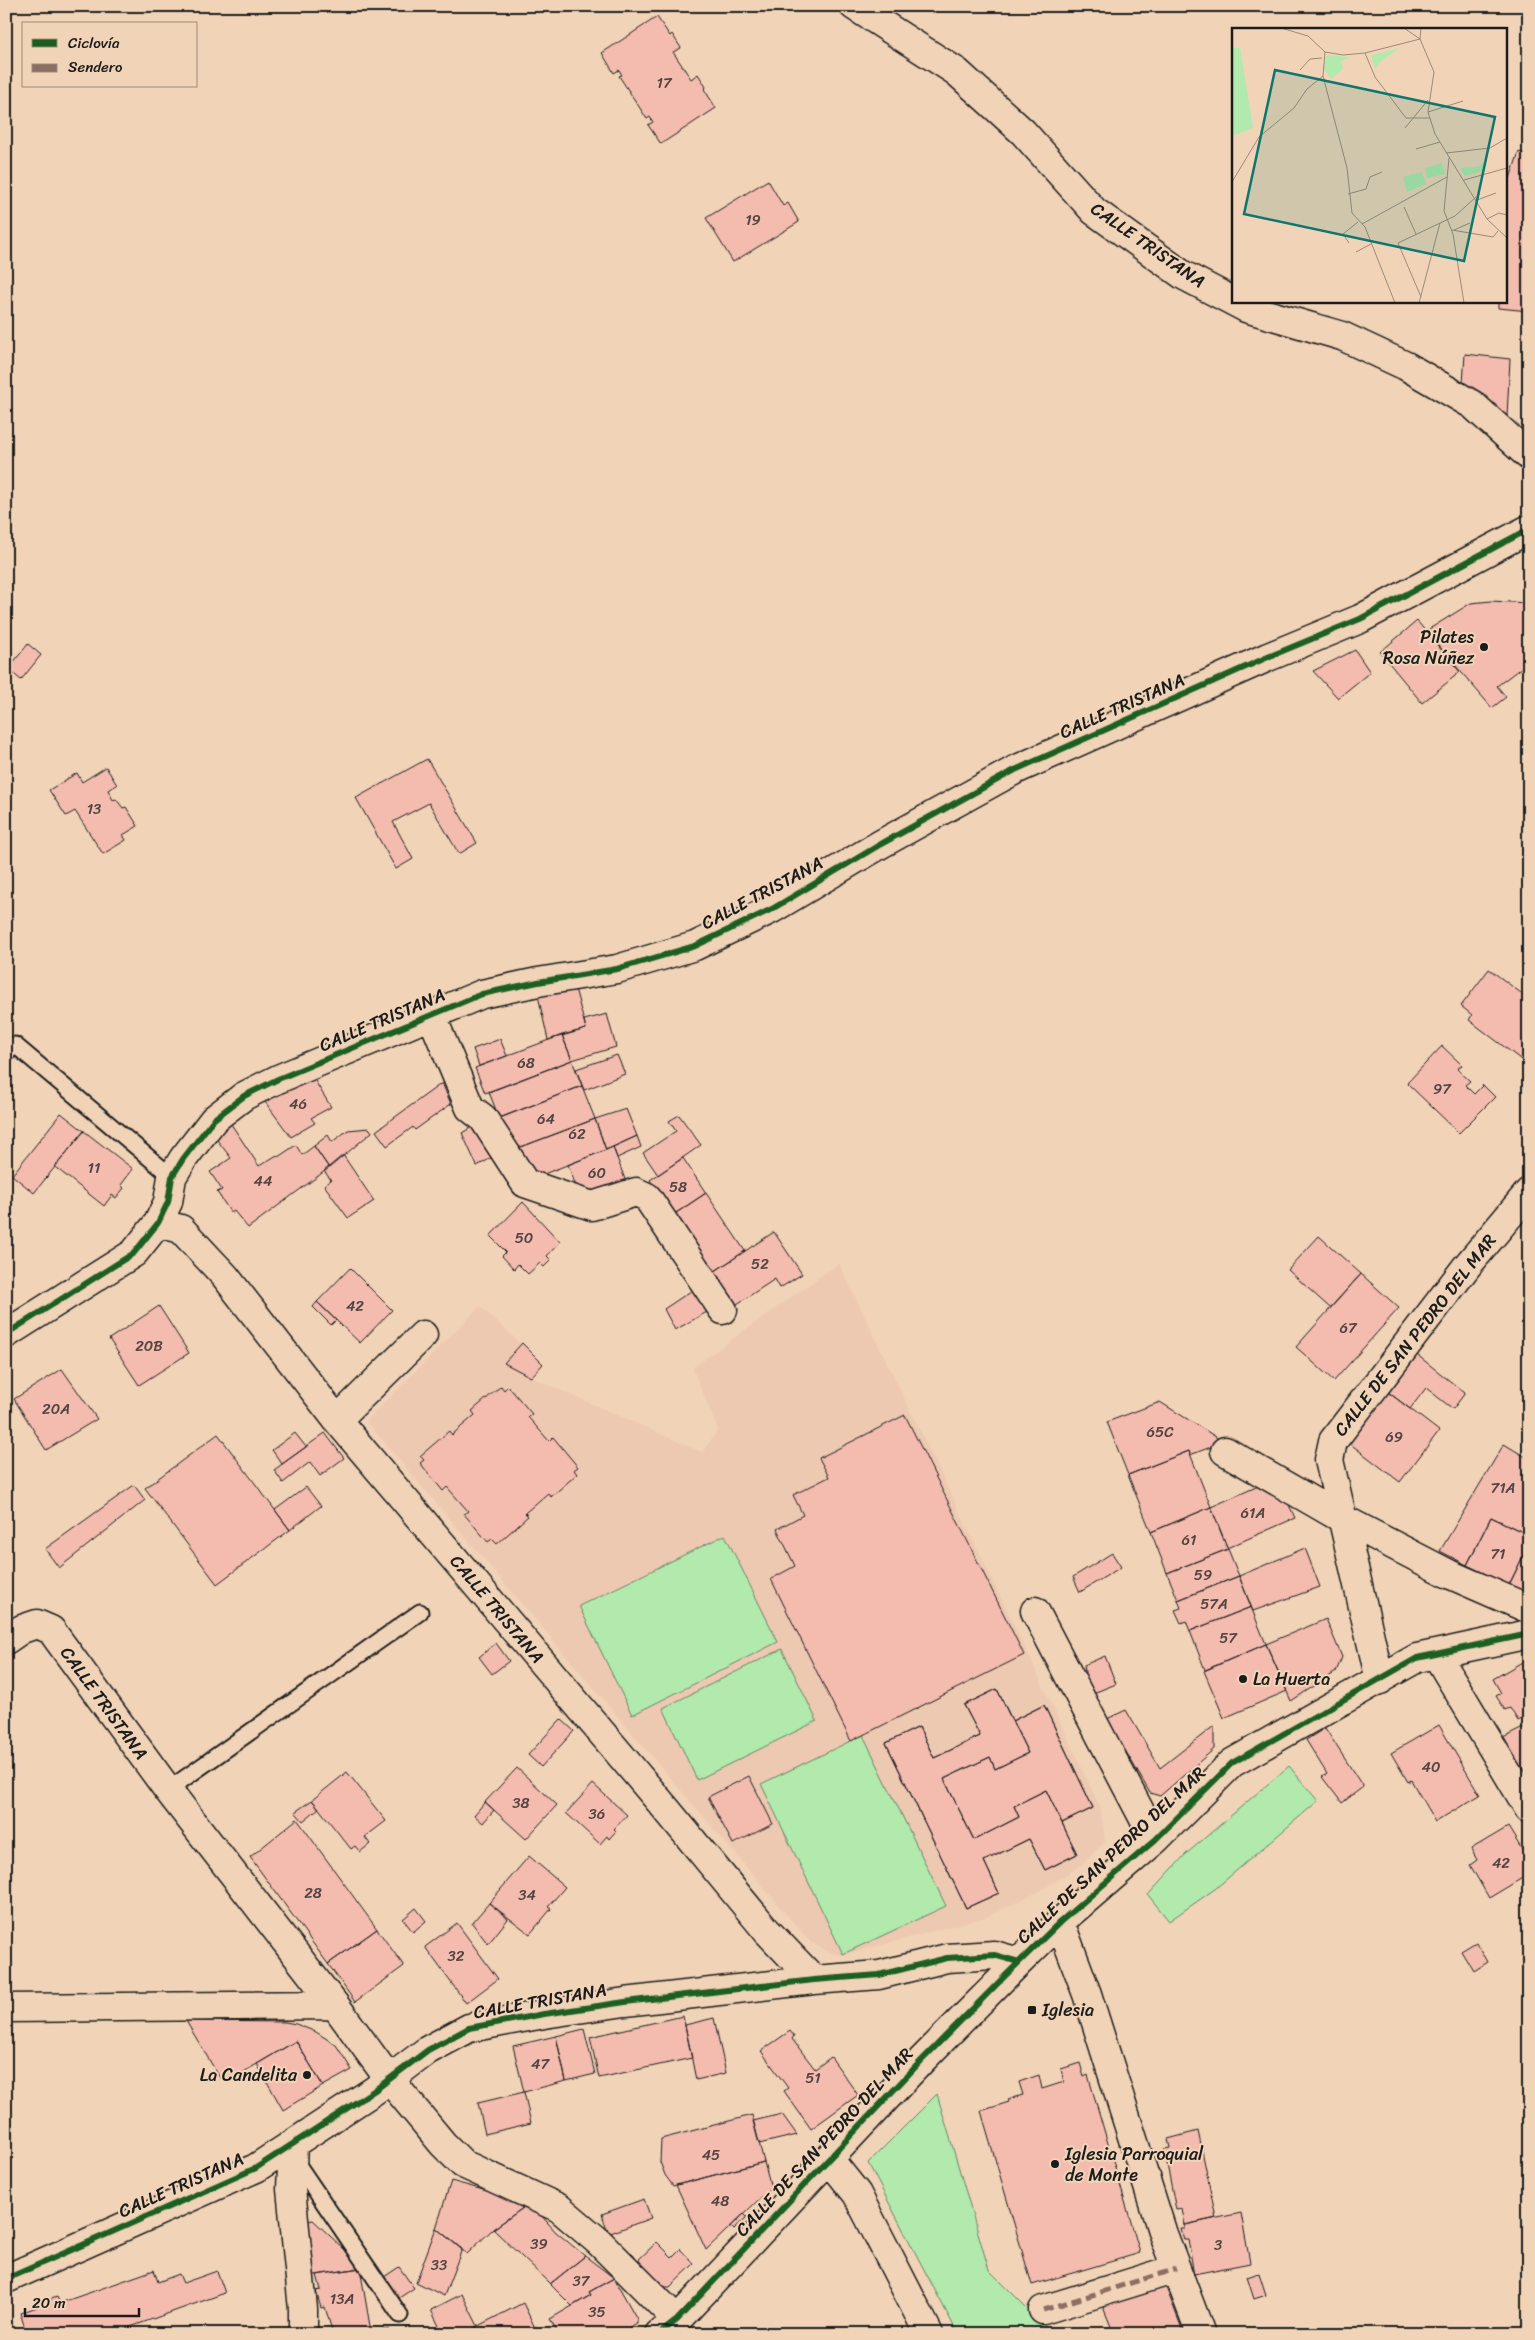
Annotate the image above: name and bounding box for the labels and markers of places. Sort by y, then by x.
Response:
place label: Pilates Rosa Núñez [1383,621,1475,674]
marker: Pilates Rosa Núñez [1478,641,1490,653]
place label: La Huerta [1253,1663,1330,1695]
marker: La Huerta [1237,1673,1249,1685]
place label: Iglesia [1041,1994,1094,2026]
marker: Iglesia [1026,2004,1038,2016]
place label: La Candelita [200,2059,298,2091]
marker: La Candelita [301,2069,313,2081]
place label: Iglesia Parroquial de Monte [1064,2138,1204,2191]
marker: Iglesia Parroquial de Monte [1049,2158,1061,2170]

